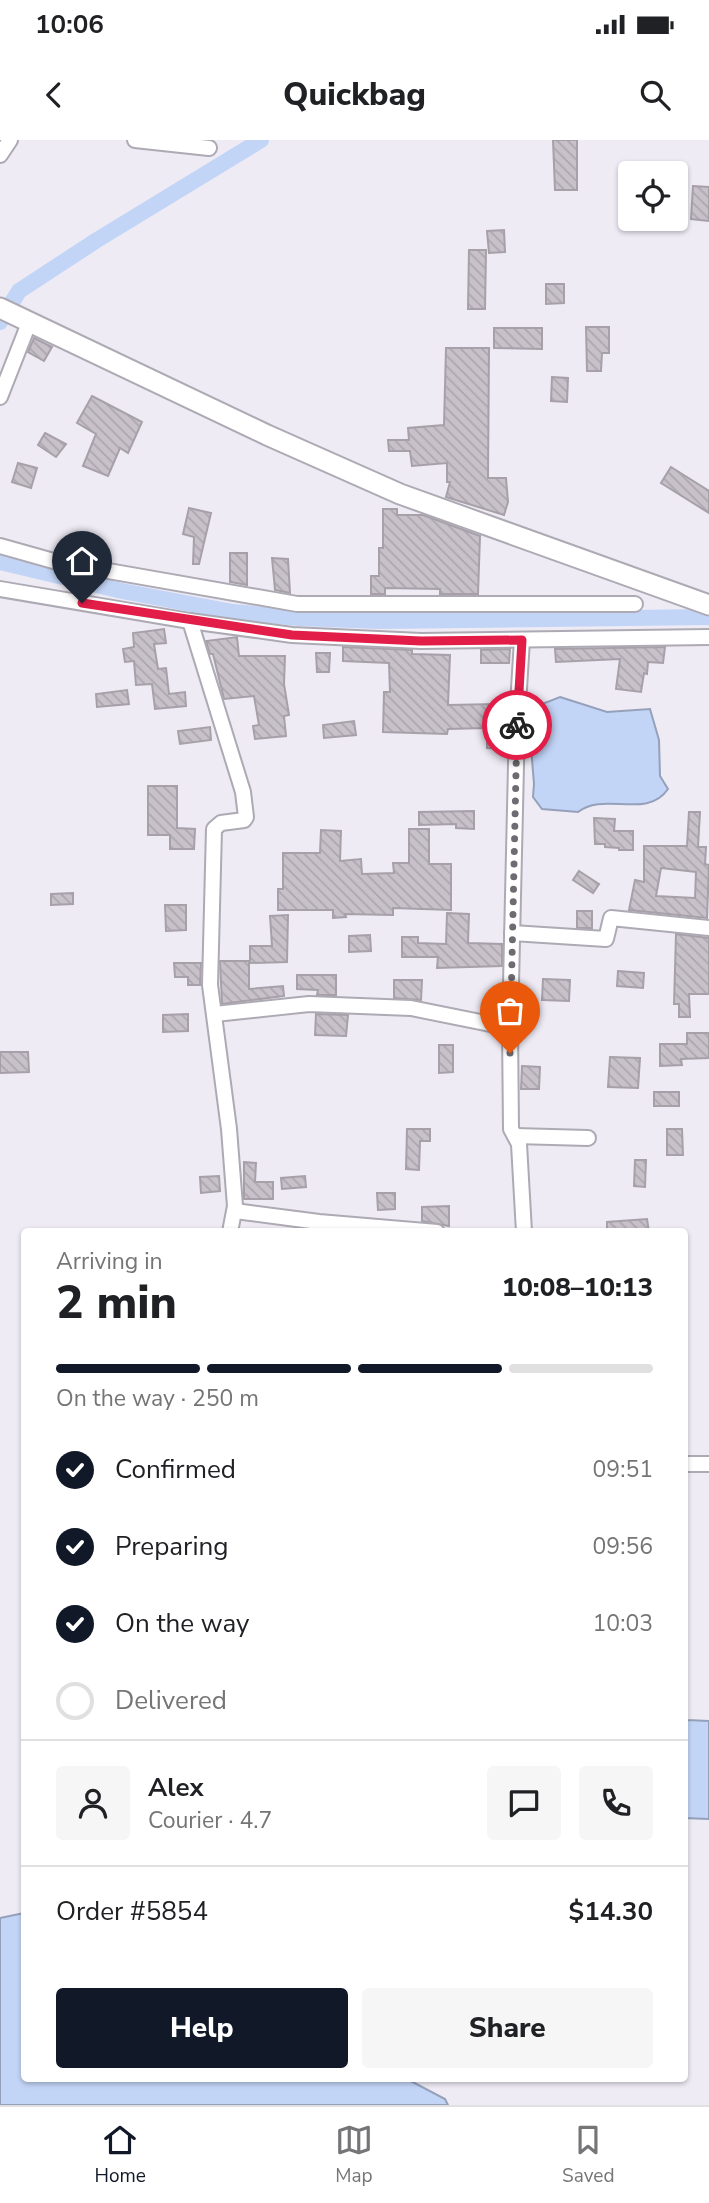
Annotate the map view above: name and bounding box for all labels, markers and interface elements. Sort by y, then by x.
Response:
text: 10:06 [35,7,104,42]
text: Quickbag [283,73,426,116]
icon: back [35,76,73,114]
icon: search [636,76,674,114]
map controls [618,161,688,231]
button: locate [618,161,688,231]
pin [52,531,112,603]
icon: home [63,542,101,580]
courier [482,690,552,760]
icon: bike [498,706,536,744]
pin [480,981,540,1053]
icon: bag [491,992,529,1030]
text: Arriving in [56,1246,163,1277]
text: 10:08–10:13 [502,1270,653,1305]
text: 2 min [56,1271,177,1334]
text: On the way · 250 m [56,1383,259,1414]
icon: check [56,1451,94,1489]
text: Confirmed [115,1452,236,1487]
text: 09:51 [593,1454,653,1485]
icon: check [56,1528,94,1566]
text: Preparing [115,1529,228,1564]
text: 09:56 [593,1531,653,1562]
icon: check [56,1605,94,1643]
text: On the way [115,1606,249,1641]
text: 10:03 [593,1608,653,1639]
text: Delivered [115,1683,227,1718]
button: person [56,1766,130,1840]
button: chat [487,1766,561,1840]
button: phone [579,1766,653,1840]
text: Alex [148,1770,204,1805]
text: Courier · 4.7 [148,1805,272,1836]
text: Order #5854 [56,1894,208,1929]
text: $14.30 [569,1894,653,1929]
button: Help [56,1988,348,2068]
button: Share [362,1988,653,2068]
tab: Home [95,2121,146,2189]
tab: Map [335,2121,373,2189]
tab: Saved [562,2121,614,2189]

